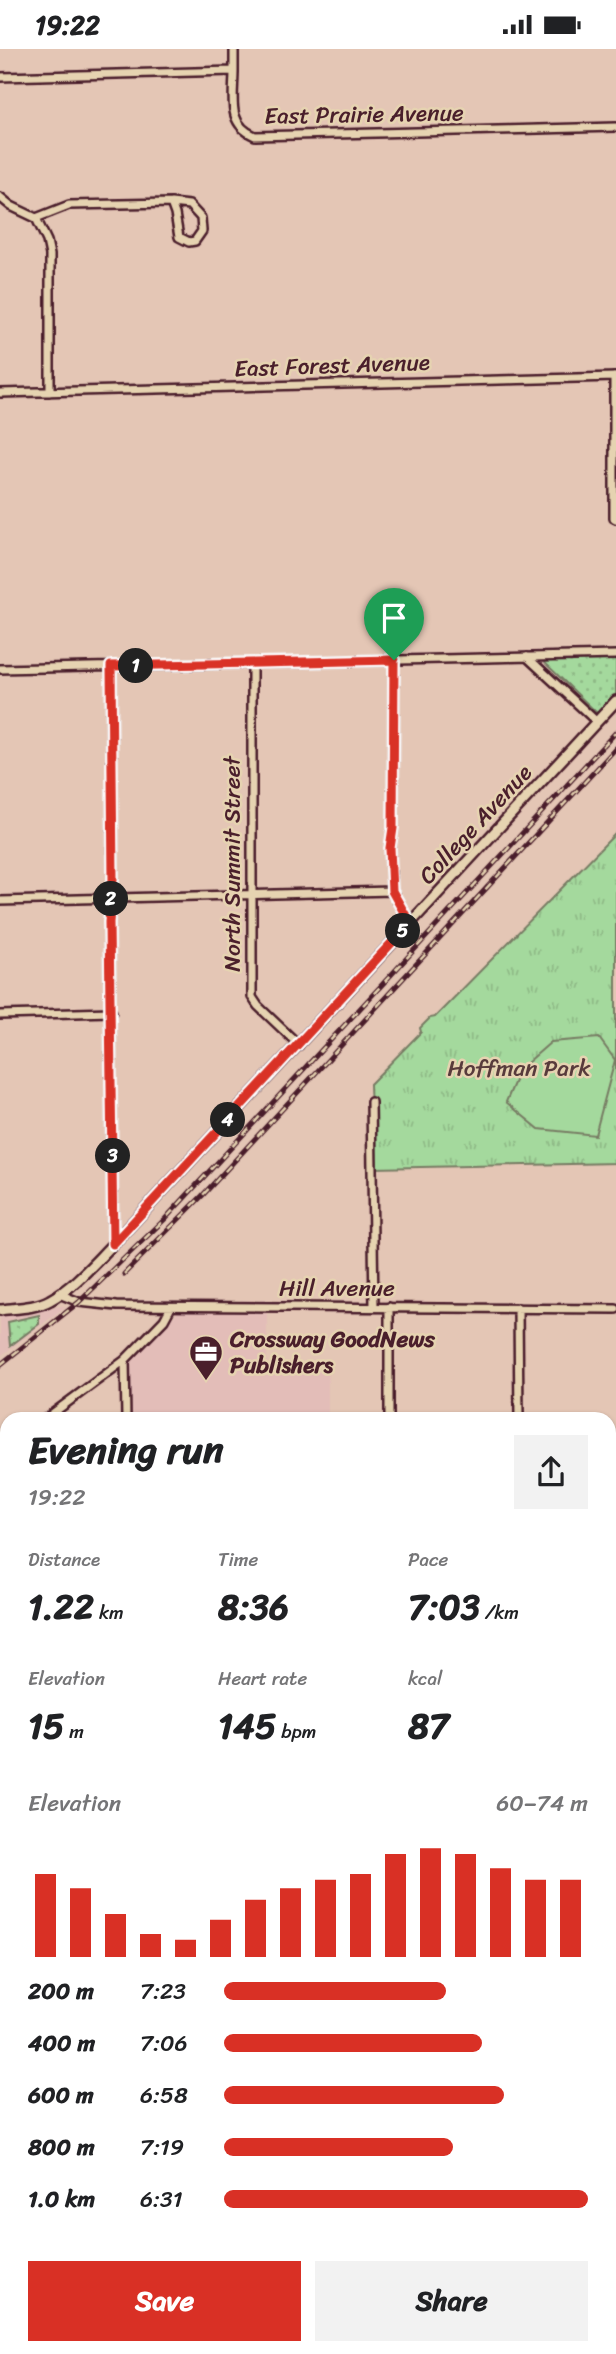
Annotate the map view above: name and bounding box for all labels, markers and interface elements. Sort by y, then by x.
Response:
text: 19:22 [35,2,100,48]
street label: East Prairie Avenue [264,92,464,137]
street label: East Forest Avenue [234,342,431,389]
pin [364,588,424,660]
icon: arrive [375,599,413,637]
pin: 1 [118,649,154,683]
text: 1 [131,649,140,682]
street label: North Summit Street [212,754,253,972]
street label: College Avenue [408,754,543,894]
pin: 2 [94,881,128,917]
text: 2 [105,882,116,915]
pin: 5 [386,913,420,949]
text: 5 [397,914,408,947]
park label: Hoffman Park [447,1048,591,1089]
pin: 4 [210,1103,246,1137]
text: 4 [222,1103,233,1136]
pin: 3 [96,1139,130,1173]
text: 3 [107,1139,118,1172]
street label: Hill Avenue [279,1268,395,1309]
place label: Crossway GoodNews Publishers [229,1319,435,1386]
office icon: Crossway GoodNews Publishers [187,1333,225,1382]
text: Evening run [28,1417,224,1484]
button: share [514,1435,588,1509]
text: 19:22 [28,1477,85,1518]
text: Distance [28,1543,100,1576]
text: Time [218,1543,258,1576]
text: Pace [408,1543,448,1576]
text: 1.22 [28,1576,94,1638]
text: 8:36 [218,1576,289,1638]
text: 7:03 [408,1576,480,1638]
text: km [94,1596,124,1629]
text: /km [480,1596,519,1629]
text: Elevation [28,1662,105,1695]
text: Heart rate [218,1662,307,1695]
text: kcal [408,1662,443,1695]
text: 15 [28,1695,64,1757]
text: 145 [218,1695,276,1757]
text: 87 [408,1695,449,1757]
text: m [64,1715,84,1748]
text: bpm [276,1715,316,1748]
text: Elevation [28,1783,121,1824]
text: 60–74 m [496,1783,588,1824]
text: 200 m [28,1971,94,2012]
text: 7:23 [140,1971,186,2012]
text: 400 m [28,2023,95,2064]
text: 7:06 [140,2023,188,2064]
text: 600 m [28,2075,94,2116]
text: 6:58 [140,2075,188,2116]
text: 800 m [28,2127,95,2168]
text: 7:19 [140,2127,184,2168]
text: 1.0 km [28,2179,95,2220]
text: 6:31 [140,2179,183,2220]
button: Save [28,2261,301,2341]
button: Share [315,2261,588,2341]

